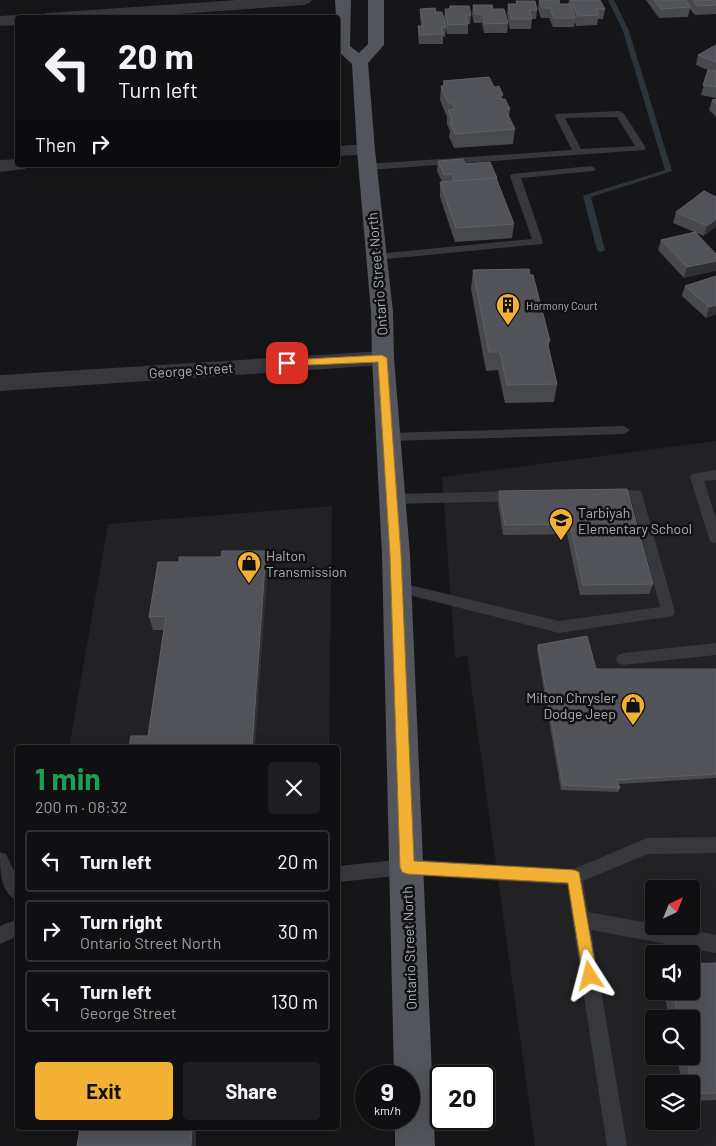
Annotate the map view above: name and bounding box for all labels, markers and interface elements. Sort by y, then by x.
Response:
text: 20 m [118,34,194,76]
icon: left [35,35,100,100]
text: Turn left [118,76,198,102]
icon: right [86,130,114,158]
text: Then [35,133,76,156]
street label: Ontario Street North [363,212,391,336]
building icon: Harmony Court [495,292,521,326]
place label: Harmony Court [526,299,598,312]
pin [266,342,308,384]
icon: arrive [273,349,301,377]
street label: George Street [148,359,234,381]
place label: Tarbiyah Elementary School [578,504,692,537]
school or university icon: Tarbiyah Elementary School [548,507,574,541]
place label: Halton Transmission [266,547,347,580]
shop icon: Halton Transmission [236,550,262,584]
place label: Milton Chrysler Dodge Jeep [526,689,616,722]
shop icon: Milton Chrysler Dodge Jeep [620,692,646,726]
text: 1 min [35,760,101,796]
button: close [268,762,320,814]
text: 200 m · 08:32 [35,797,127,816]
icon: left [37,847,65,875]
text: Turn left [80,850,151,873]
text: 20 m [278,850,318,873]
north arrow [645,880,700,935]
map controls [645,880,700,1130]
street label: Ontario Street North [398,886,420,1010]
text: Turn right [80,910,162,933]
icon: right [37,917,65,945]
text: 30 m [278,920,318,943]
text: Ontario Street North [80,933,221,952]
button: sound [645,945,700,1000]
position arrow [563,949,615,1001]
text: Turn left [80,980,151,1003]
icon: left [37,987,65,1015]
text: 130 m [271,990,318,1013]
text: George Street [80,1003,177,1022]
button: search [645,1010,700,1065]
button: Exit [35,1062,173,1120]
button: Share [183,1062,320,1120]
speed limit sign: 20 [430,1065,495,1130]
button: layers [645,1075,700,1130]
text: 9 [381,1076,394,1106]
text: km/h [374,1103,401,1117]

